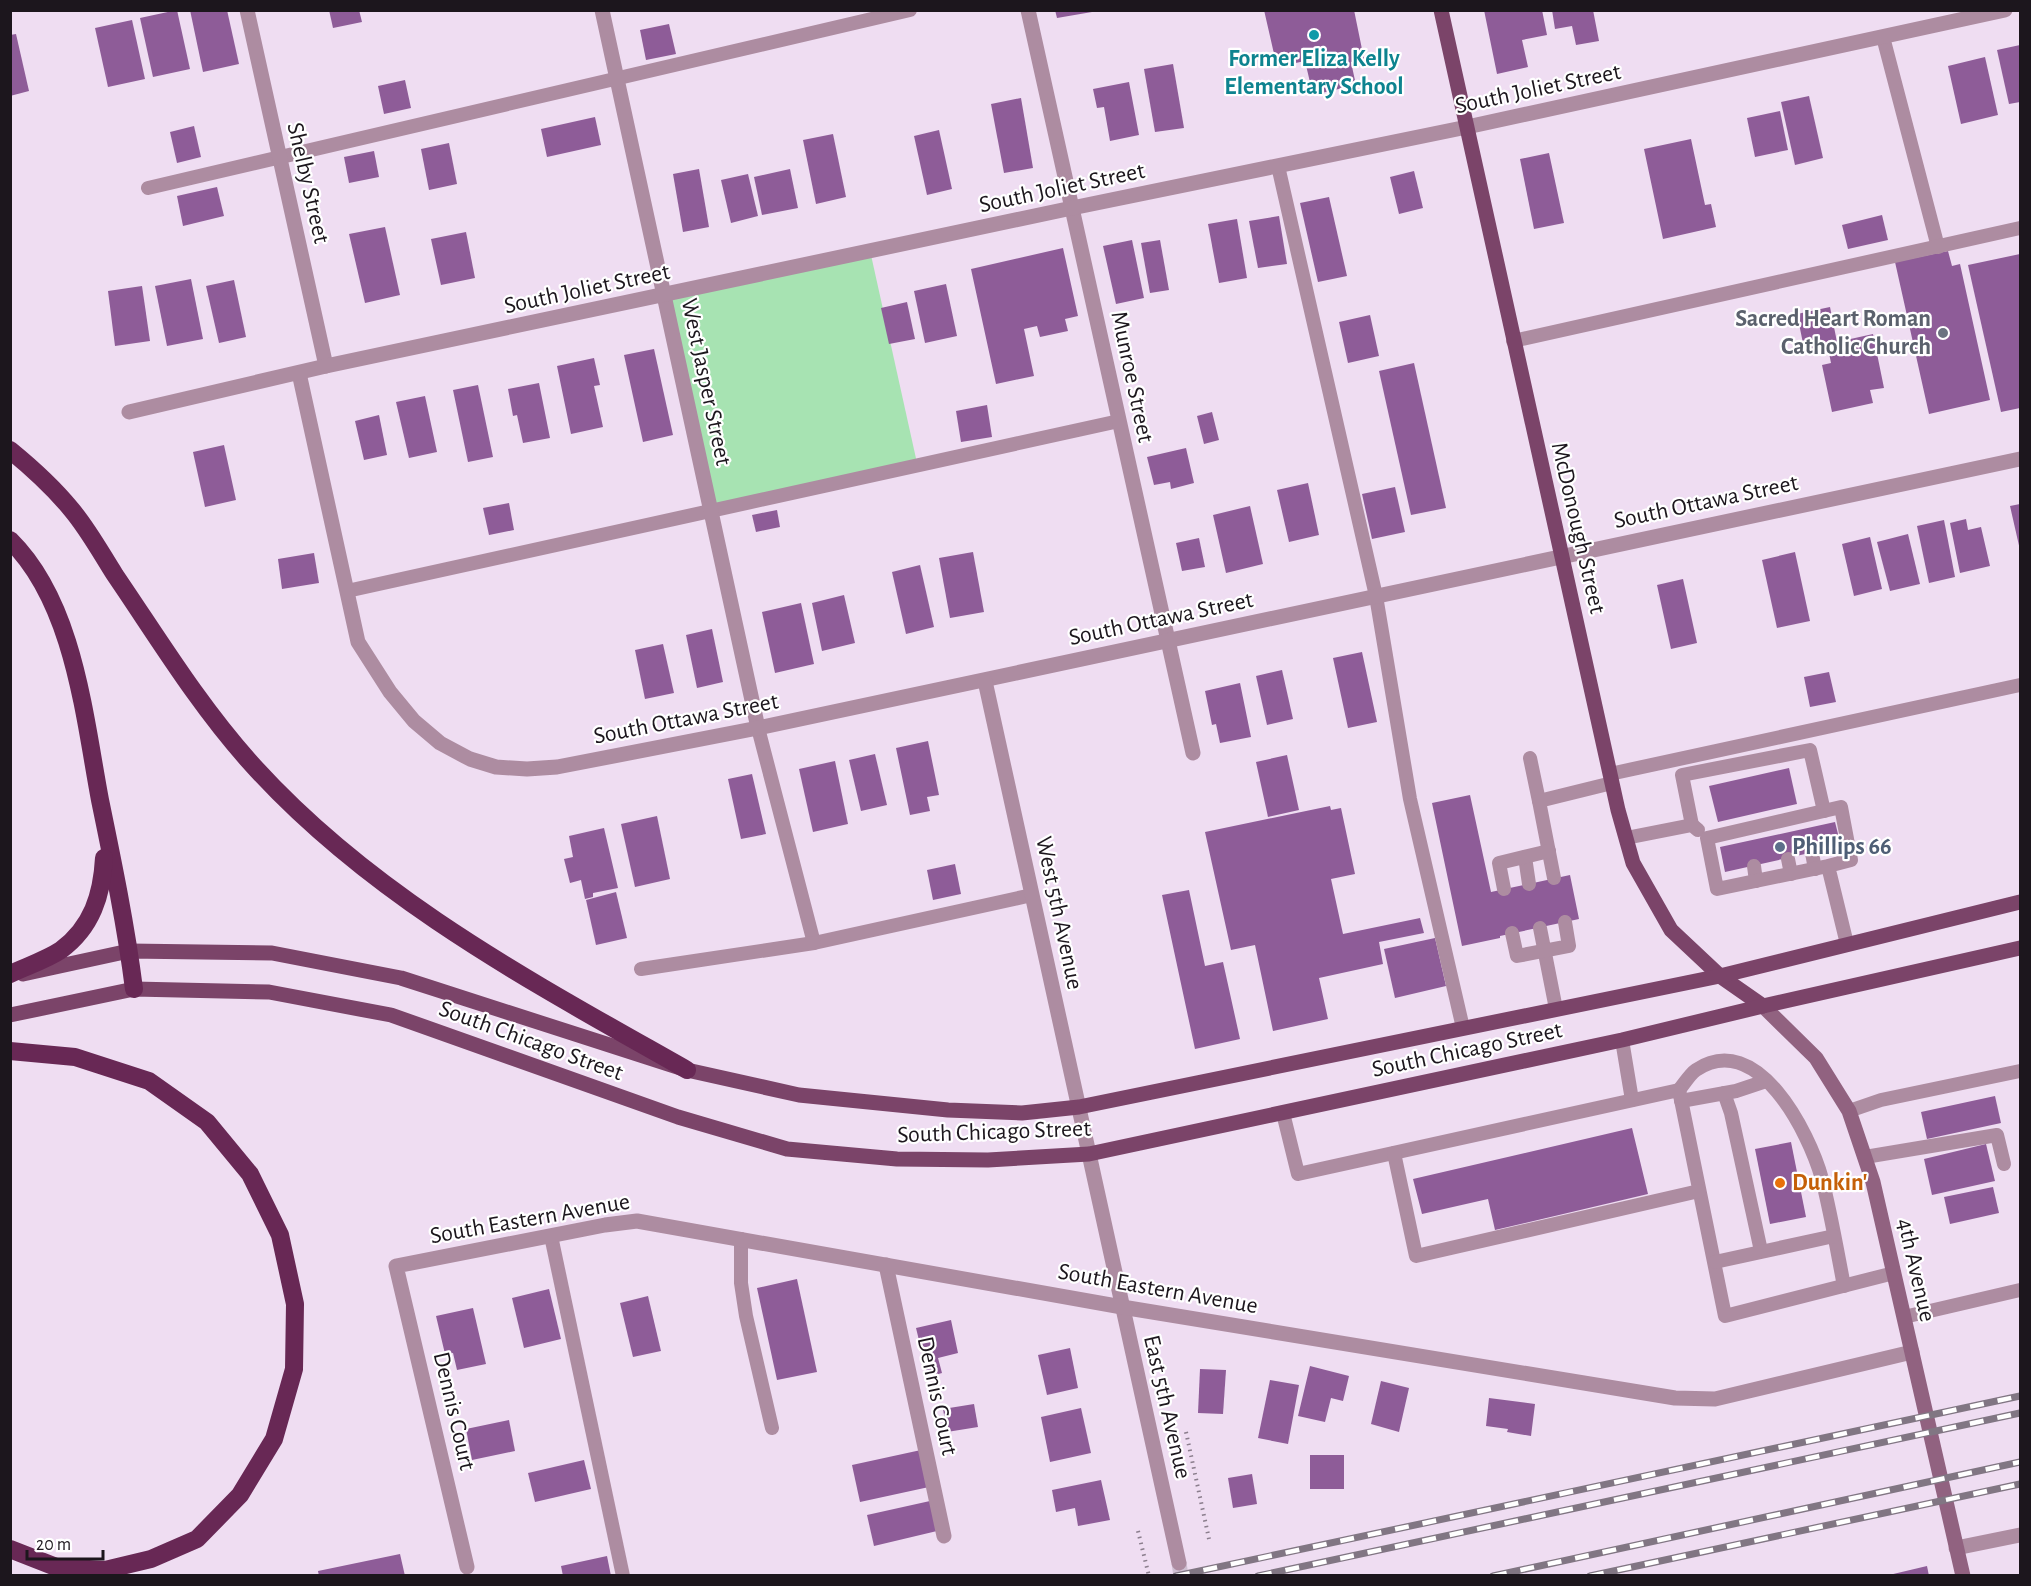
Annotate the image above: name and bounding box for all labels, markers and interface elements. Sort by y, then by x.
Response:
marker: Former Eliza Kelly Elementary School [1307,28,1321,42]
place label: Former Eliza Kelly Elementary School [1224,47,1404,99]
street label: South Joliet Street [1453,60,1623,118]
street label: Shelby Street [282,120,334,246]
street label: South Joliet Street [977,159,1147,217]
street label: South Joliet Street [502,260,672,318]
street label: West Jasper Street [677,296,736,468]
place label: Sacred Heart Roman Catholic Church [1735,307,1931,359]
street label: Munroe Street [1106,309,1158,445]
marker: Sacred Heart Roman Catholic Church [1936,326,1950,340]
street label: McDonough Street [1547,440,1609,616]
street label: South Ottawa Street [1612,471,1801,533]
street label: South Ottawa Street [1067,588,1256,650]
street label: South Ottawa Street [592,689,781,749]
street label: West 5th Avenue [1031,834,1087,992]
place label: Phillips 66 [1792,835,1892,859]
marker: Phillips 66 [1773,840,1787,854]
street label: South Chicago Street [436,997,626,1086]
street label: South Chicago Street [1370,1018,1565,1082]
street label: South Chicago Street [897,1117,1092,1147]
place label: Dunkin' [1792,1171,1867,1195]
marker: Dunkin' [1773,1176,1787,1190]
street label: South Eastern Avenue [428,1190,632,1248]
street label: 4th Avenue [1892,1216,1940,1324]
street label: South Eastern Avenue [1056,1260,1260,1318]
street label: East 5th Avenue [1139,1333,1195,1481]
street label: Dennis Court [913,1334,961,1458]
street label: Dennis Court [429,1349,479,1473]
scale bar [27,1523,104,1561]
text: 20 m [36,1536,71,1554]

